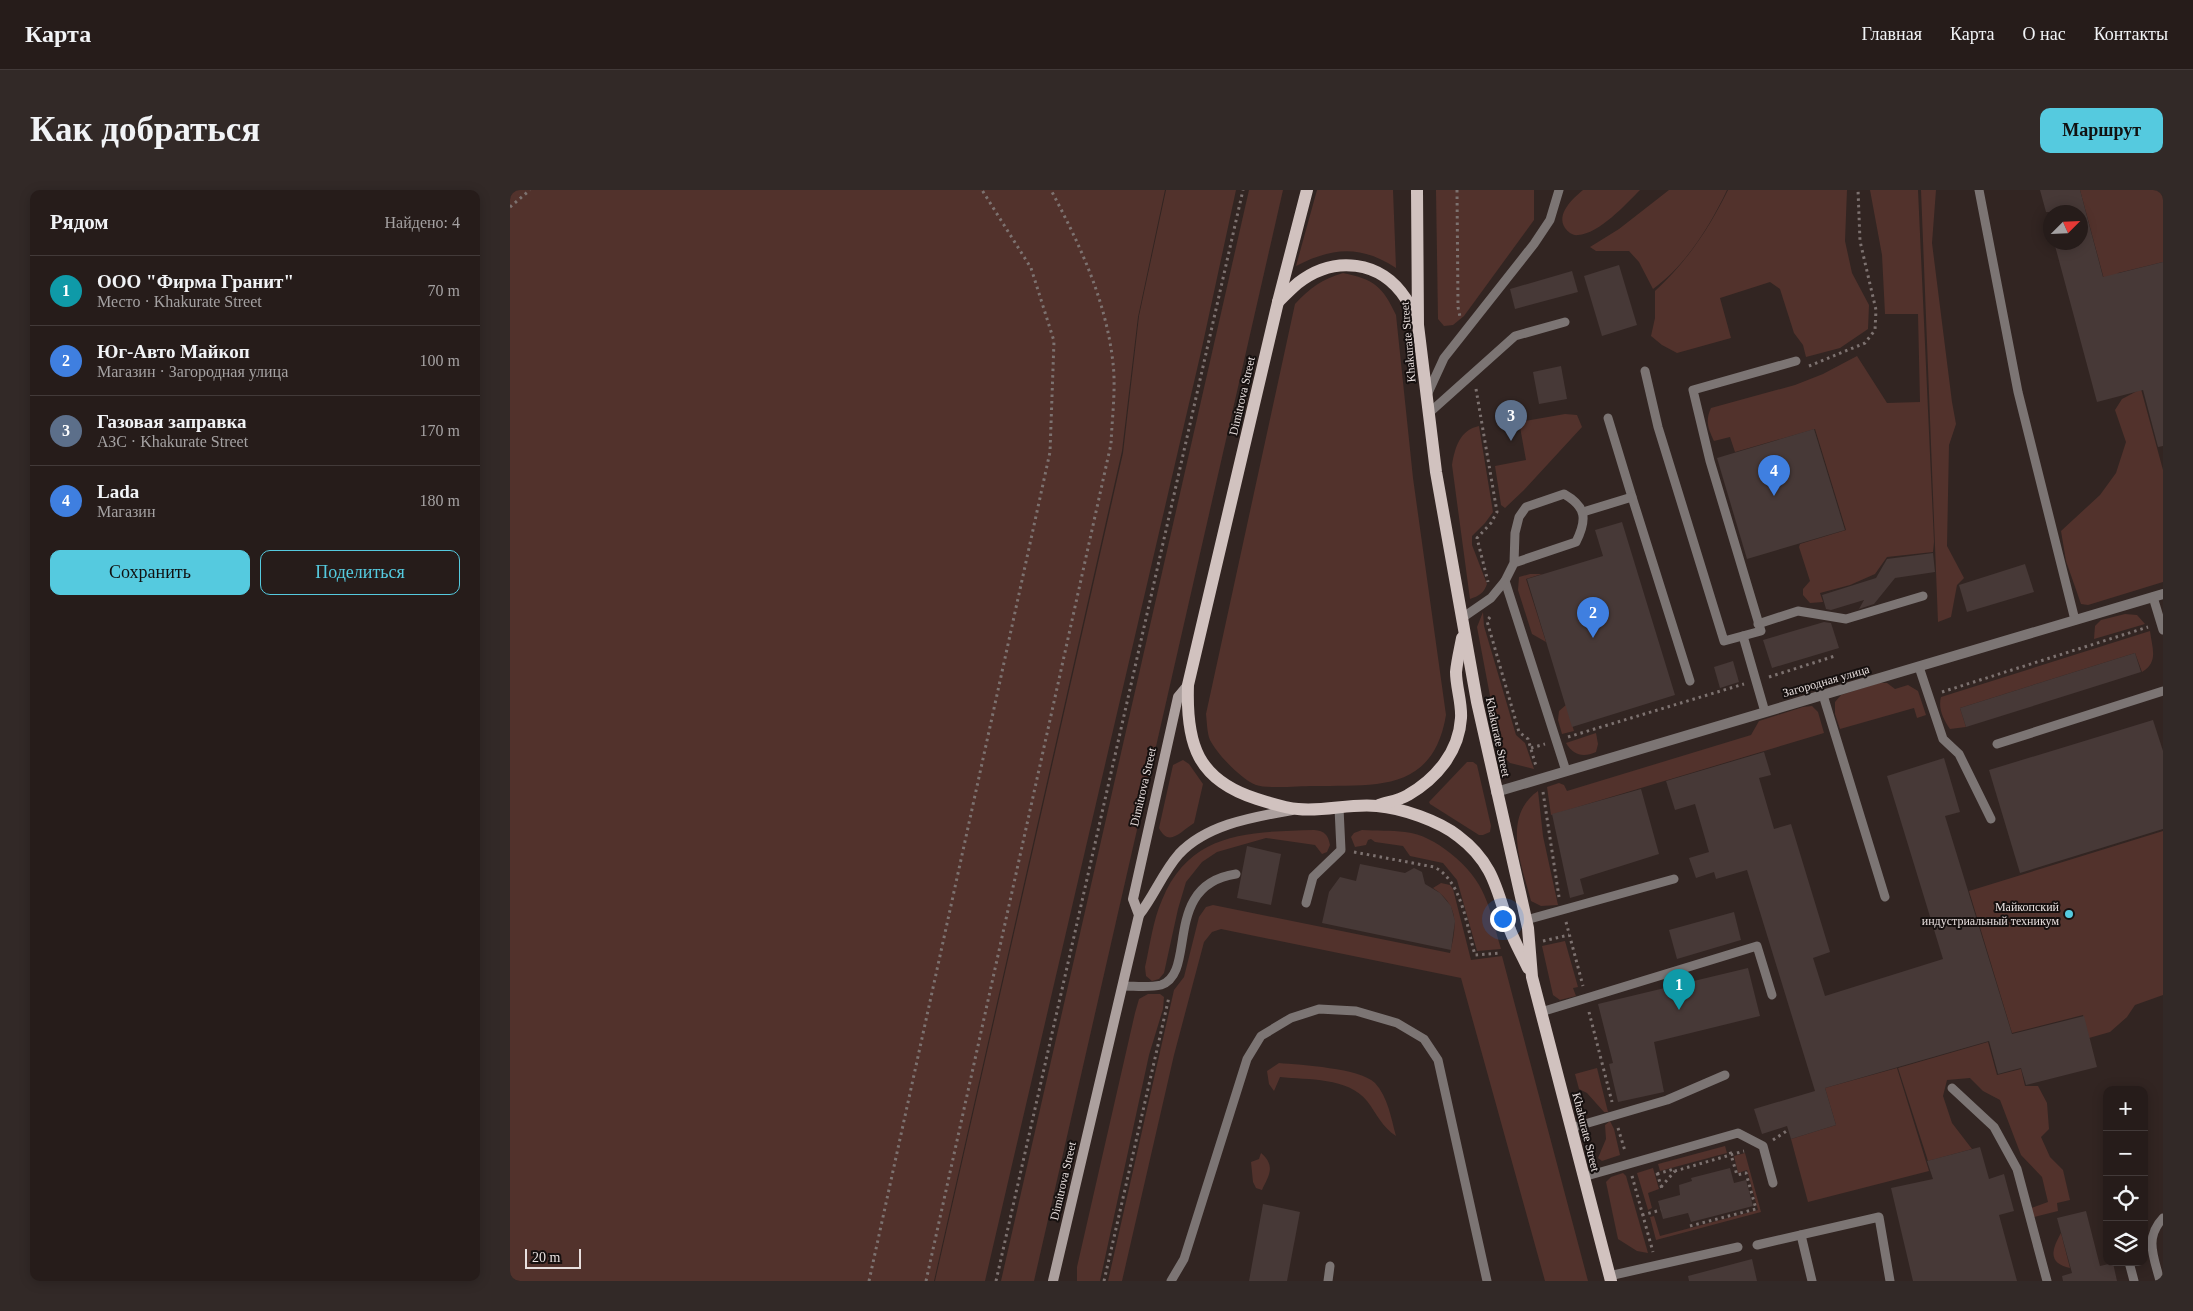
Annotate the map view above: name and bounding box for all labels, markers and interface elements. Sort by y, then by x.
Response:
text: Карта [25,21,91,47]
text: Главная [1862,24,1922,44]
text: Карта [1950,24,1995,44]
text: О нас [2023,24,2066,44]
text: Контакты [2094,24,2168,44]
button: Маршрут [2040,108,2163,153]
text: Как добраться [30,110,260,149]
north arrow [2043,205,2088,250]
text: Рядом [50,210,109,234]
text: Найдено: 4 [385,214,460,231]
text: ООО "Фирма Гранит" [97,271,294,292]
text: 1 [62,282,70,299]
text: 70 m [428,282,460,299]
text: Место · Khakurate Street [97,293,262,310]
street label: Khakurate Street [1397,300,1419,383]
text: Юг-Авто Майкоп [97,341,250,362]
text: 2 [62,352,70,369]
text: 100 m [420,352,460,369]
street label: Dimitrova Street [1226,355,1258,437]
text: Магазин · Загородная улица [97,363,288,380]
pin: 3 [1495,400,1527,441]
text: Газовая заправка [97,411,247,432]
text: 3 [62,422,70,439]
text: 170 m [420,422,460,439]
text: АЗС · Khakurate Street [97,433,248,450]
pin: 4 [1758,455,1790,496]
text: Lada [97,481,139,502]
text: 4 [62,492,70,509]
text: 180 m [420,492,460,509]
text: Магазин [97,503,155,520]
button: Сохранить [50,550,250,595]
button: Поделиться [260,550,460,595]
pin: 2 [1577,597,1609,638]
street label: Загородная улица [1781,662,1872,700]
street label: Khakurate Street [1483,696,1513,779]
street label: Dimitrova Street [1127,746,1159,828]
place label: Майкопский индустриальный техникум [1922,900,2060,928]
your location [1490,906,1516,932]
marker: Майкопский индустриальный техникум [2063,908,2075,920]
pin: 1 [1663,969,1695,1010]
map controls [2103,1086,2148,1266]
button: + [2103,1086,2148,1131]
street label: Khakurate Street [1569,1091,1603,1174]
button: − [2103,1131,2148,1176]
street label: Dimitrova Street [1047,1140,1079,1222]
button: locate [2103,1176,2148,1221]
button: layers [2103,1221,2148,1266]
scale bar [525,1246,581,1269]
text: 20 m [532,1250,560,1265]

